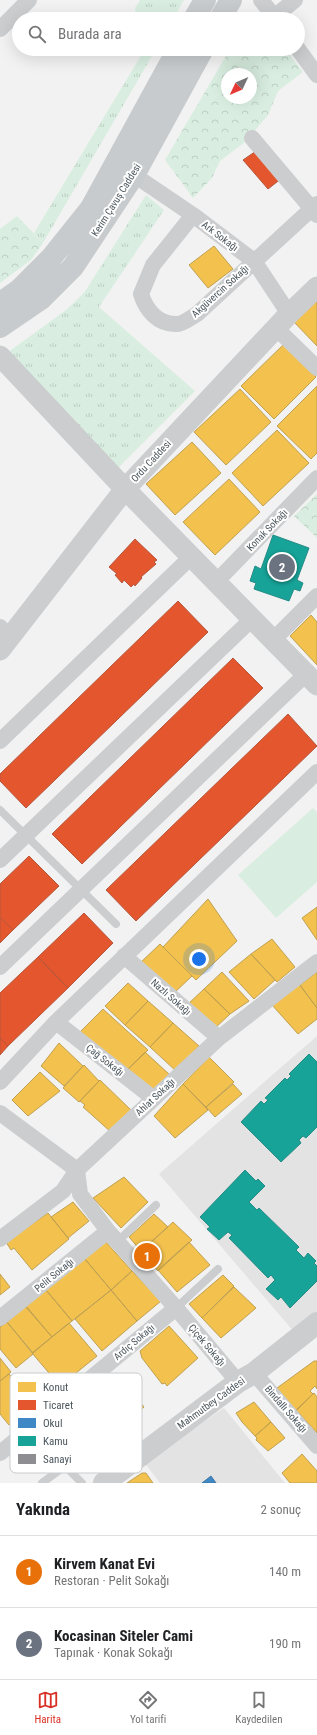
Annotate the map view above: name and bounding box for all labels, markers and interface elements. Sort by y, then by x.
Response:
search box [12,12,305,56]
icon: search [26,23,48,45]
text: Burada ara [58,25,122,43]
north arrow [221,68,257,104]
street label: Kerim Çavuş Caddesi [89,162,143,238]
street label: Ark Sokağı [200,219,240,253]
street label: Akgüvercin Sokağı [189,263,251,319]
street label: Ordu Caddesi [129,438,173,484]
street label: Konak Sokağı [244,507,290,553]
pin: 2 [269,552,295,582]
your location [189,949,209,969]
street label: Nazlı Sokağı [149,977,193,1017]
street label: Çağ Sokağı [84,1042,126,1078]
street label: Ahlat Sokağı [133,1076,177,1118]
pin: 1 [134,1241,160,1271]
street label: Pelit Sokağı [32,1256,76,1294]
street label: Ardıç Sokağı [111,1322,157,1362]
street label: Çiçek Sokağı [186,1322,228,1368]
legend [10,1373,142,1473]
street label: Mahmutbey Caddesi [175,1375,247,1431]
text: Konut [43,1381,68,1394]
street label: Bindallı Sokağı [263,1383,309,1435]
text: Ticaret [43,1399,73,1412]
text: Okul [43,1417,62,1430]
text: Kamu [43,1435,68,1448]
text: Sanayi [43,1453,72,1466]
text: Yakında [16,1499,70,1519]
text: 2 sonuç [261,1502,301,1517]
text: Kirvem Kanat Evi [54,1555,155,1573]
text: 1 [26,1564,32,1579]
text: 140 m [269,1564,301,1579]
text: Restoran · Pelit Sokağı [54,1573,169,1588]
text: Kocasinan Siteler Cami [54,1627,193,1645]
text: 2 [26,1636,32,1651]
text: 190 m [269,1636,301,1651]
text: Tapınak · Konak Sokağı [54,1645,173,1660]
tab: Harita [34,1689,61,1726]
tab: Yol tarifi [130,1689,166,1726]
tab: Kaydedilen [235,1689,283,1726]

